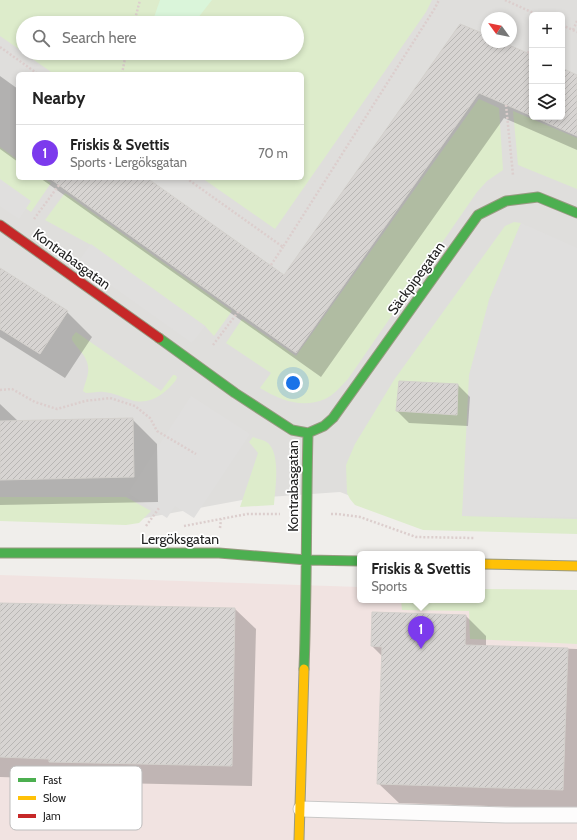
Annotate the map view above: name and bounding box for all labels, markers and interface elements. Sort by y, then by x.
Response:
north arrow [481,12,517,48]
map controls [529,12,565,120]
button: + [529,12,565,48]
search box [16,16,304,60]
icon: search [30,27,52,49]
text: Search here [62,29,137,47]
button: − [529,48,565,84]
button: layers [529,84,565,120]
text: Nearby [32,88,85,108]
text: Friskis & Svettis [70,136,169,154]
text: 1 [43,145,47,161]
text: 70 m [258,145,288,161]
text: Sports · Lergöksgatan [70,154,187,170]
street label: Kontrabasgatan [30,225,115,293]
street label: Säckpipegatan [383,238,449,318]
your location [283,373,303,393]
street label: Kontrabasgatan [284,440,302,532]
street label: Lergöksgatan [141,530,219,548]
popup [357,551,485,603]
text: Friskis & Svettis [371,560,471,578]
text: Sports [371,578,407,594]
pin: 1 [408,616,434,649]
legend [10,766,142,830]
text: Fast [43,773,62,787]
text: Slow [43,791,66,805]
text: Jam [42,809,61,823]

